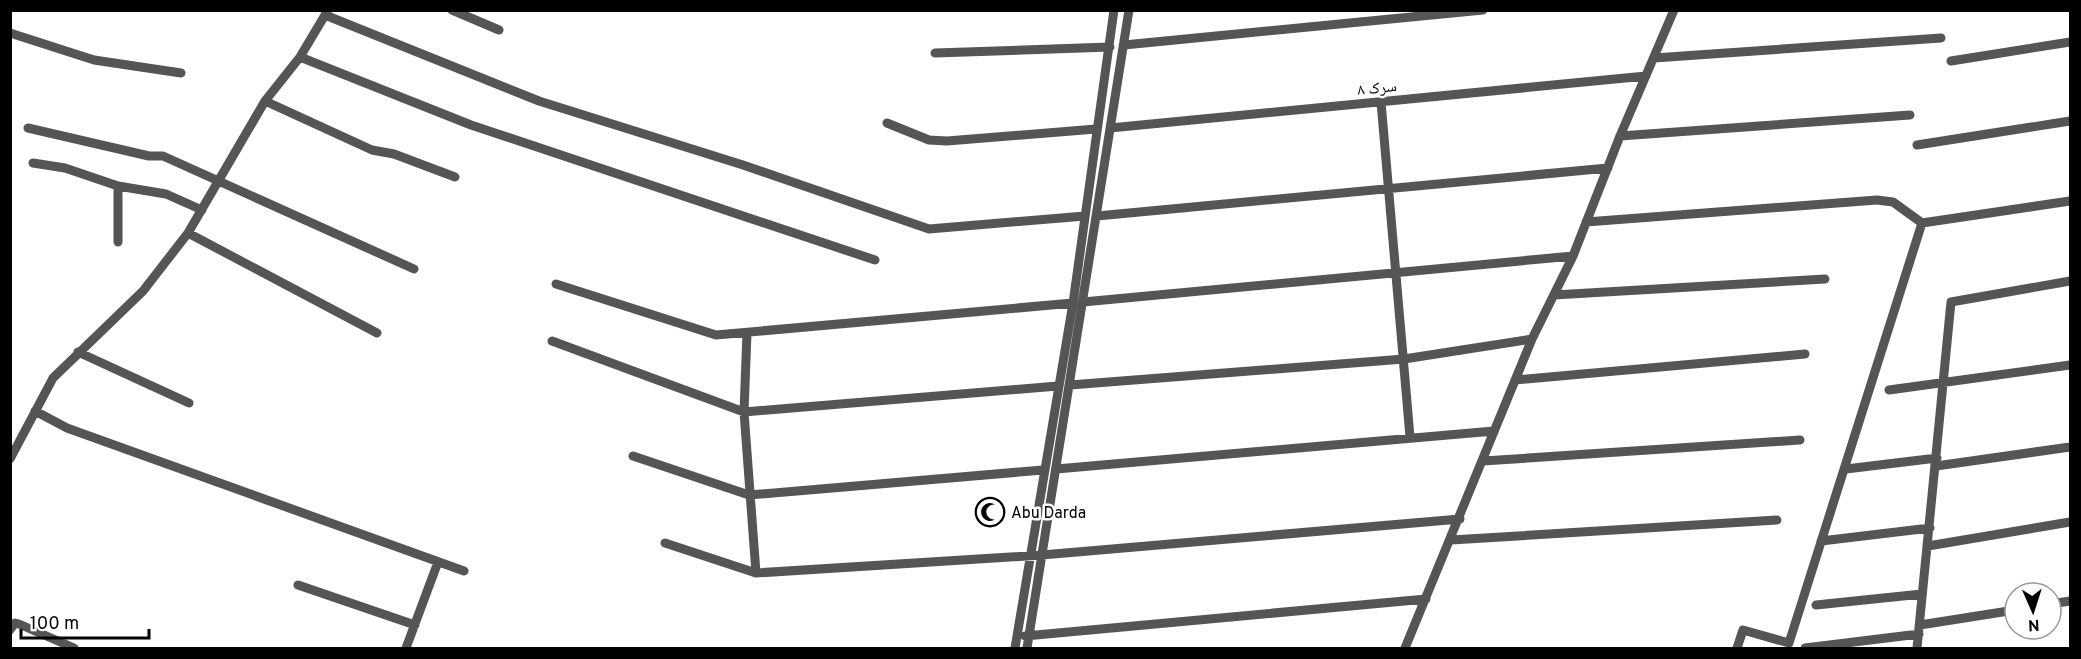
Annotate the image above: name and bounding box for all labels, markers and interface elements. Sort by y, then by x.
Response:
street label: سرک ۸ [1357,77,1398,101]
mosque icon: Abu Darda [974,496,1006,528]
place label: Abu Darda [1011,504,1086,524]
north arrow [2003,581,2063,641]
scale bar [21,602,148,640]
text: 100 m [30,613,79,636]
text: N [2027,614,2040,634]

